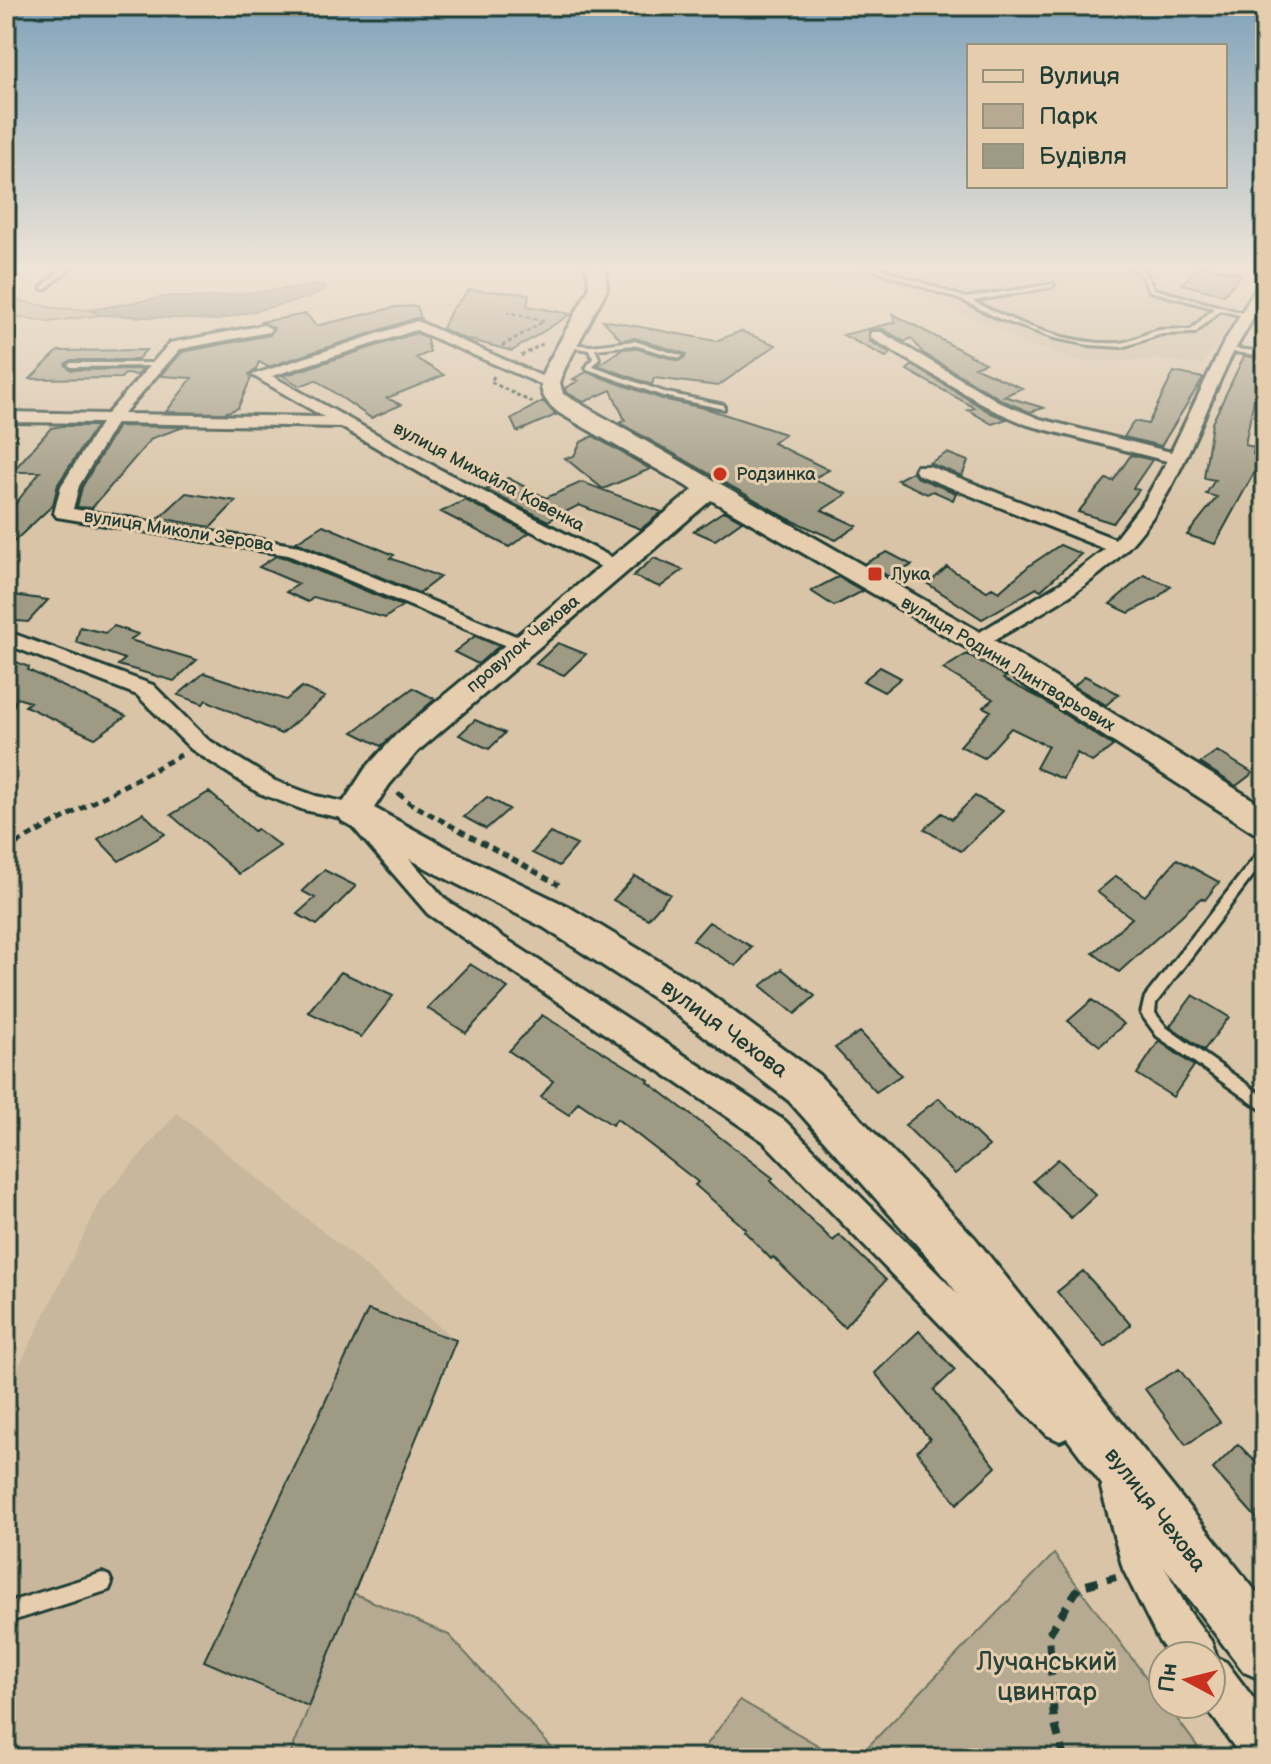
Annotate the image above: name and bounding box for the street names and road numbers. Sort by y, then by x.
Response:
street label: вулиця Михайла Ковенка [390,418,589,537]
street label: вулиця Миколи Зерова [82,506,276,556]
street label: провулок Чехова [462,590,584,697]
street label: вулиця Родини Линтварьових [897,592,1119,736]
street label: вулиця Чехова [655,974,793,1084]
street label: вулиця Чехова [1098,1443,1212,1577]

